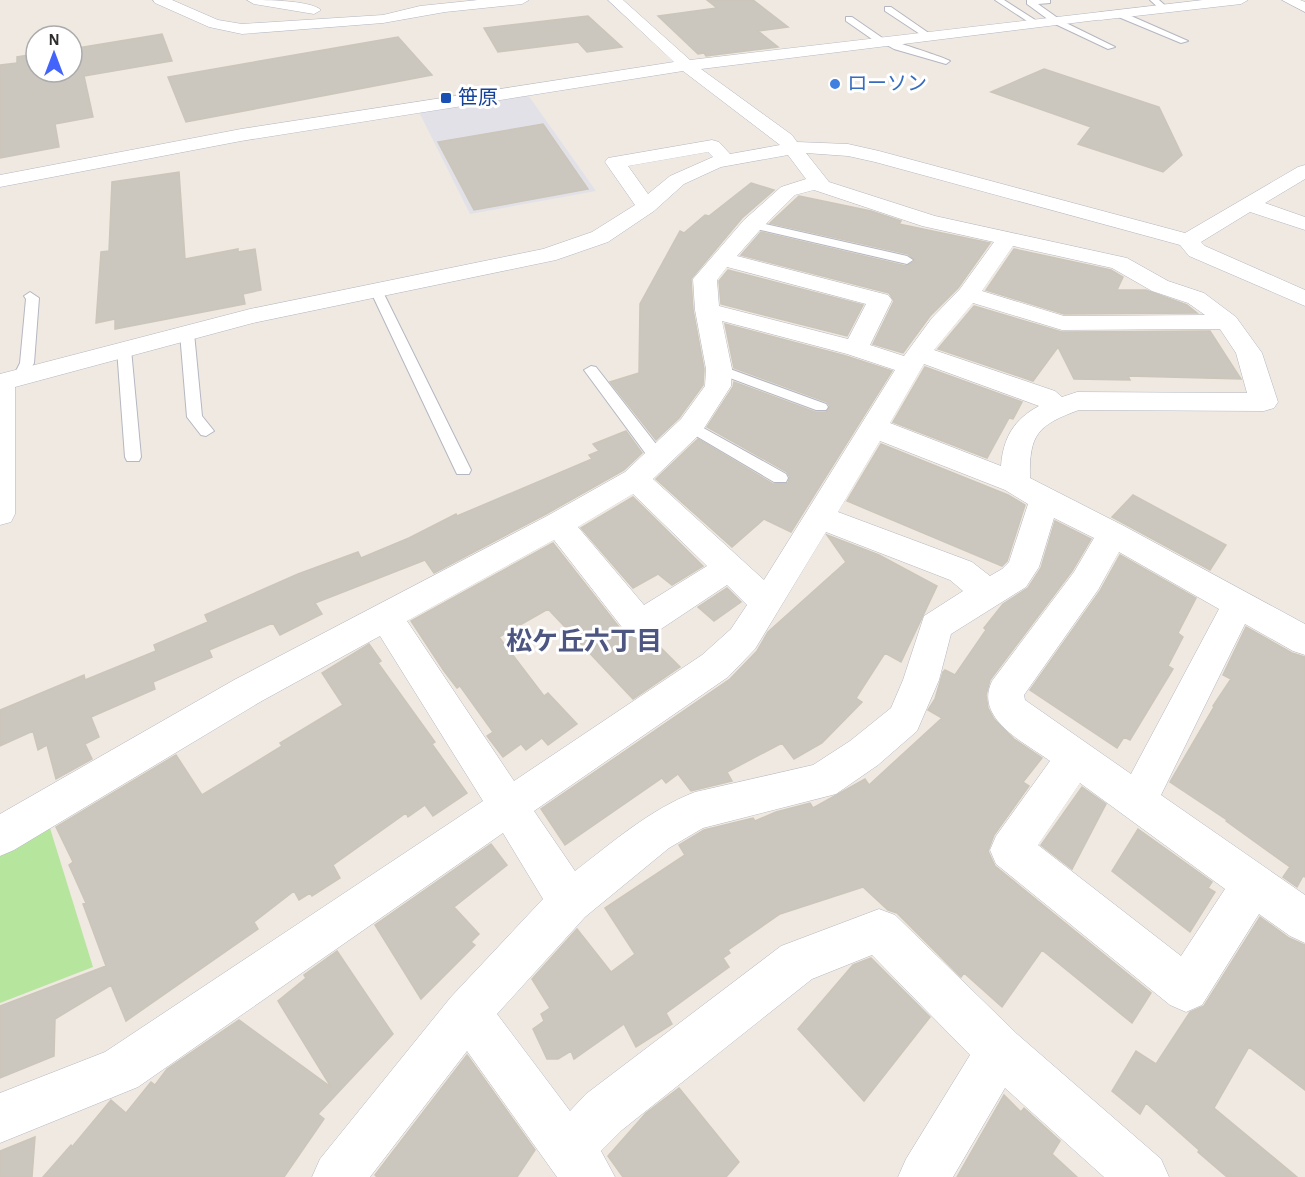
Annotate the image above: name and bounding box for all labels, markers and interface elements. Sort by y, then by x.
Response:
north arrow [24,24,84,84]
text: N [48,32,60,48]
place label: ローソン [847,74,927,94]
marker: ローソン [828,77,842,91]
place label: 笹原 [458,87,498,108]
marker: 笹原 [439,91,453,105]
district label: 松ケ丘六丁目 [506,627,662,655]

